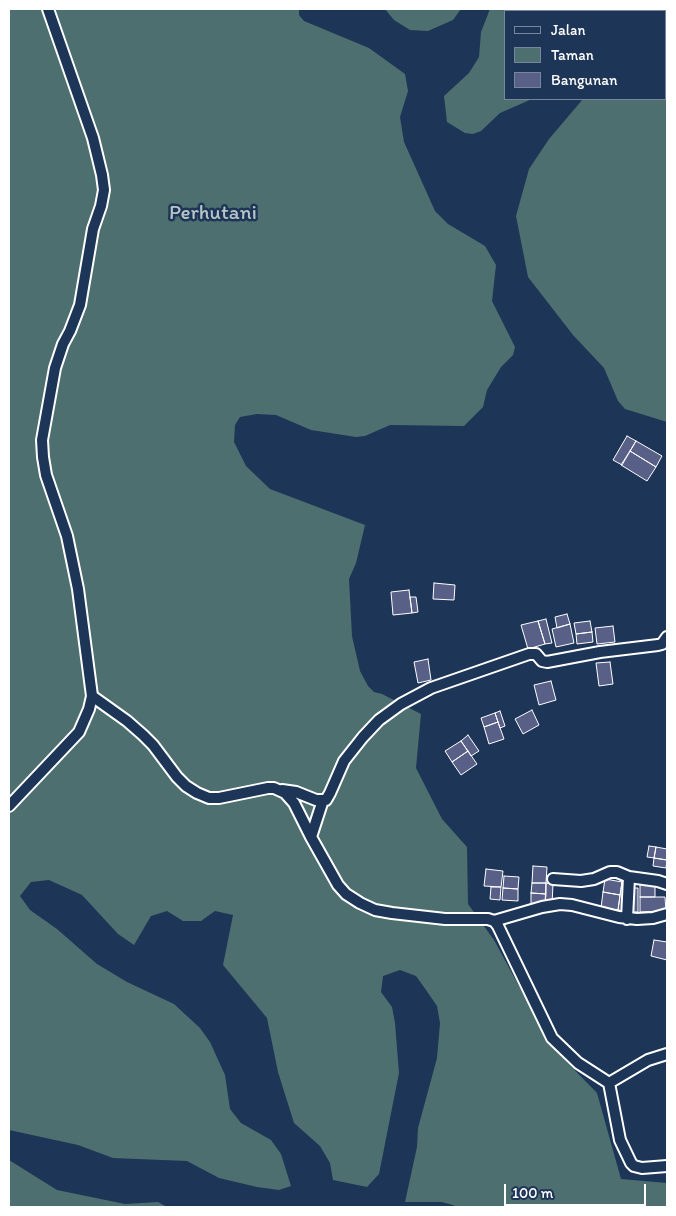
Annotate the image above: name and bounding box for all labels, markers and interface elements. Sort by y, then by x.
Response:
legend [503,10,666,100]
text: Jalan [551,21,585,39]
text: Taman [551,46,594,64]
text: Bangunan [551,71,618,89]
park label: Perhutani [169,201,257,227]
scale bar [506,1174,648,1206]
text: 100 m [512,1184,553,1202]

